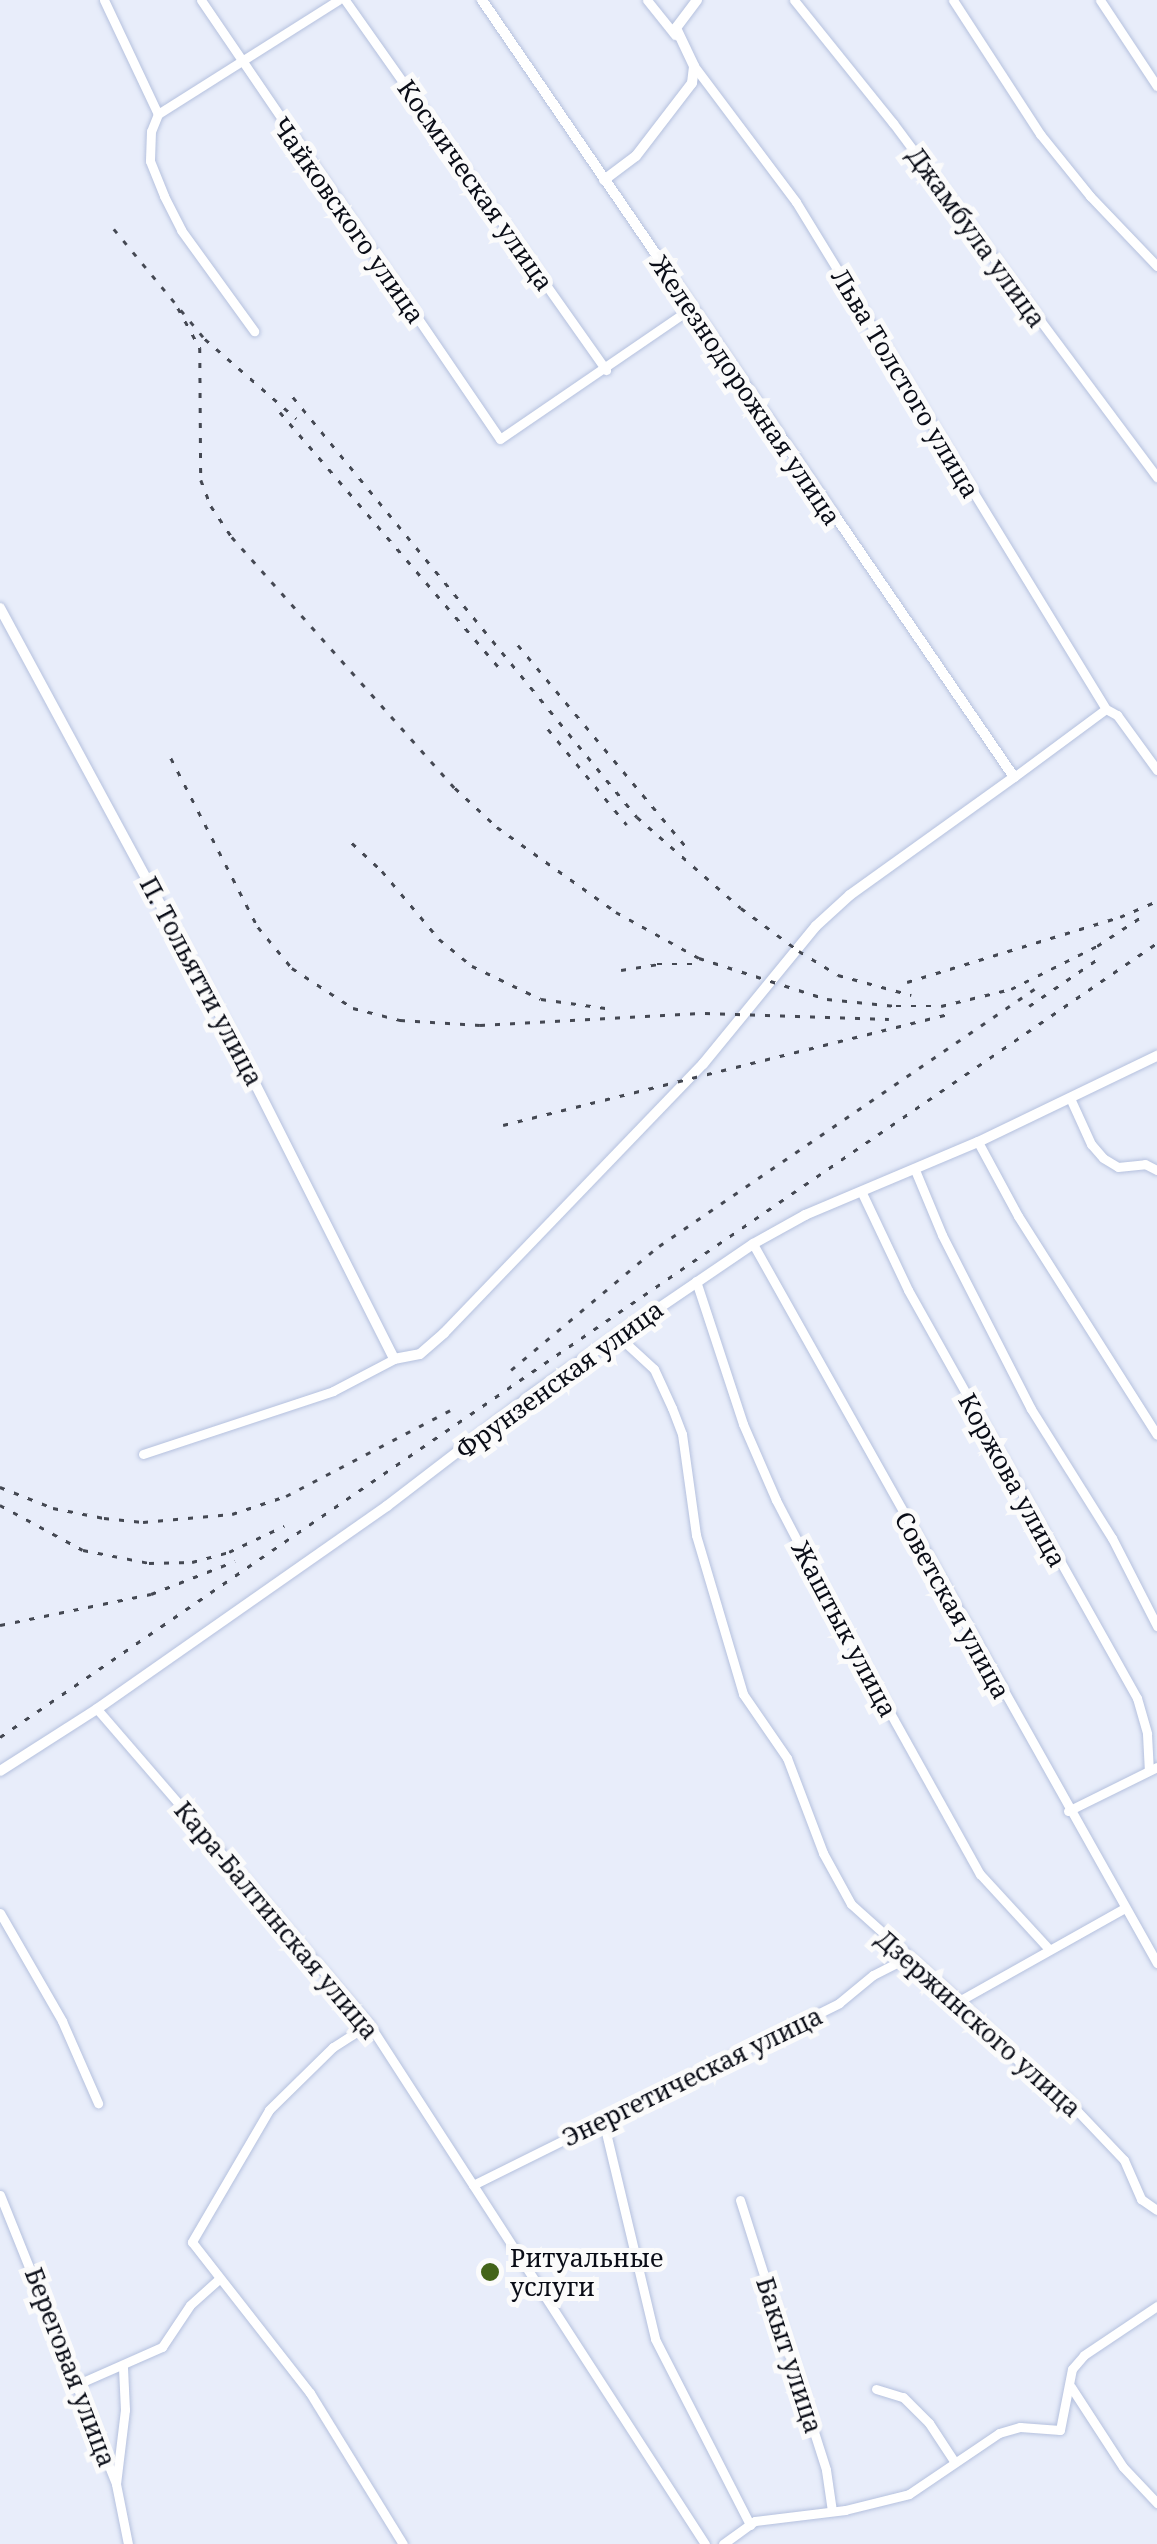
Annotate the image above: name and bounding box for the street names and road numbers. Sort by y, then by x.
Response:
street label: Космическая улица [392,74,560,296]
street label: Чайковского улица [267,111,431,329]
street label: Джамбула улица [902,141,1052,333]
street label: Железнодорожная улица [644,249,848,531]
street label: Льва Толстого улица [826,263,986,503]
street label: П. Тольятти улица [134,871,270,1091]
street label: Фрунзенская улица [449,1293,669,1465]
street label: Коржова улица [953,1388,1073,1572]
street label: Советская улица [889,1506,1017,1704]
street label: Жаштык улица [786,1536,904,1722]
street label: Кара-Балтинская улица [169,1795,385,2045]
street label: Дзержинского улица [871,1923,1087,2123]
street label: Энергетическая улица [557,2000,827,2152]
street label: Береговая улица [19,2263,123,2471]
street label: Бакыт улица [751,2273,829,2437]

